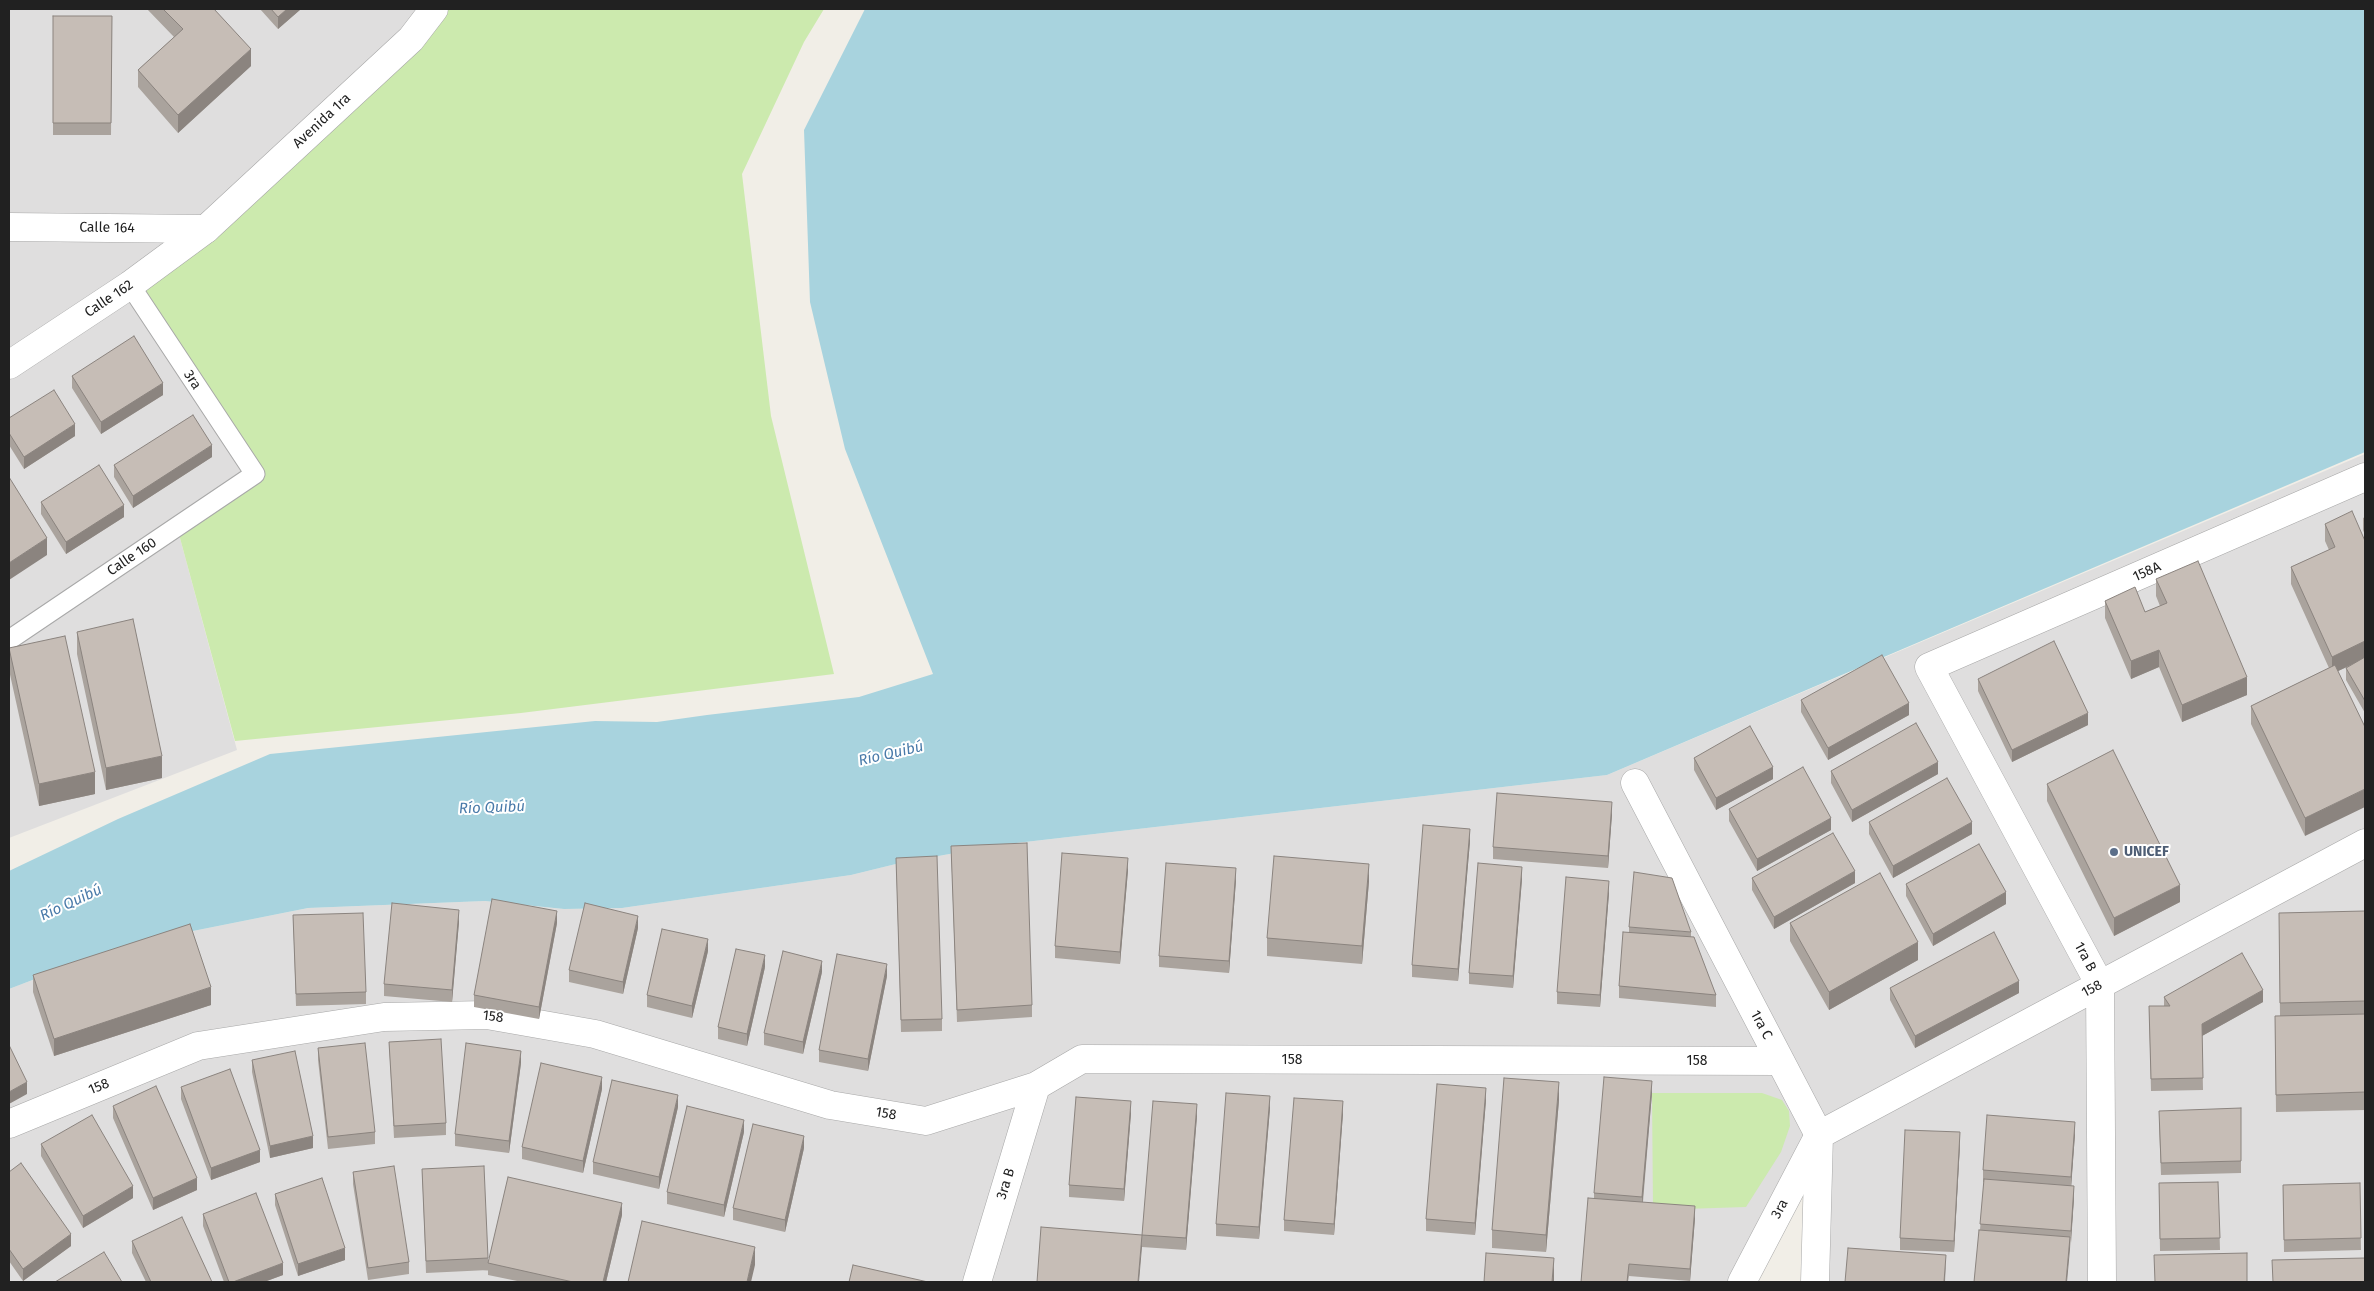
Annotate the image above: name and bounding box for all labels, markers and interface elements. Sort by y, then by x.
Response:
street label: Avenida 1ra [290,90,354,152]
street label: Calle 164 [79,219,135,237]
street label: Calle 162 [82,277,136,321]
street label: 3ra [180,367,204,393]
street label: Calle 160 [104,534,160,580]
street label: 158A [2130,558,2164,586]
water label: Río Quibú [857,738,925,770]
water label: Río Quibú [459,798,525,818]
place label: UNICEF [2124,844,2169,860]
marker: UNICEF [2108,846,2120,858]
water label: Río Quibú [37,881,105,925]
street label: 1ra B [2070,939,2100,975]
street label: 158 [2079,977,2105,1001]
street label: 158 [482,1007,504,1027]
street label: 1ra C [1747,1008,1775,1042]
street label: 158 [1282,1052,1302,1068]
street label: 158 [1687,1053,1707,1069]
street label: 158 [86,1075,112,1099]
street label: 158 [874,1104,898,1124]
street label: 3ra B [993,1166,1019,1202]
street label: 3ra [1768,1196,1792,1222]

